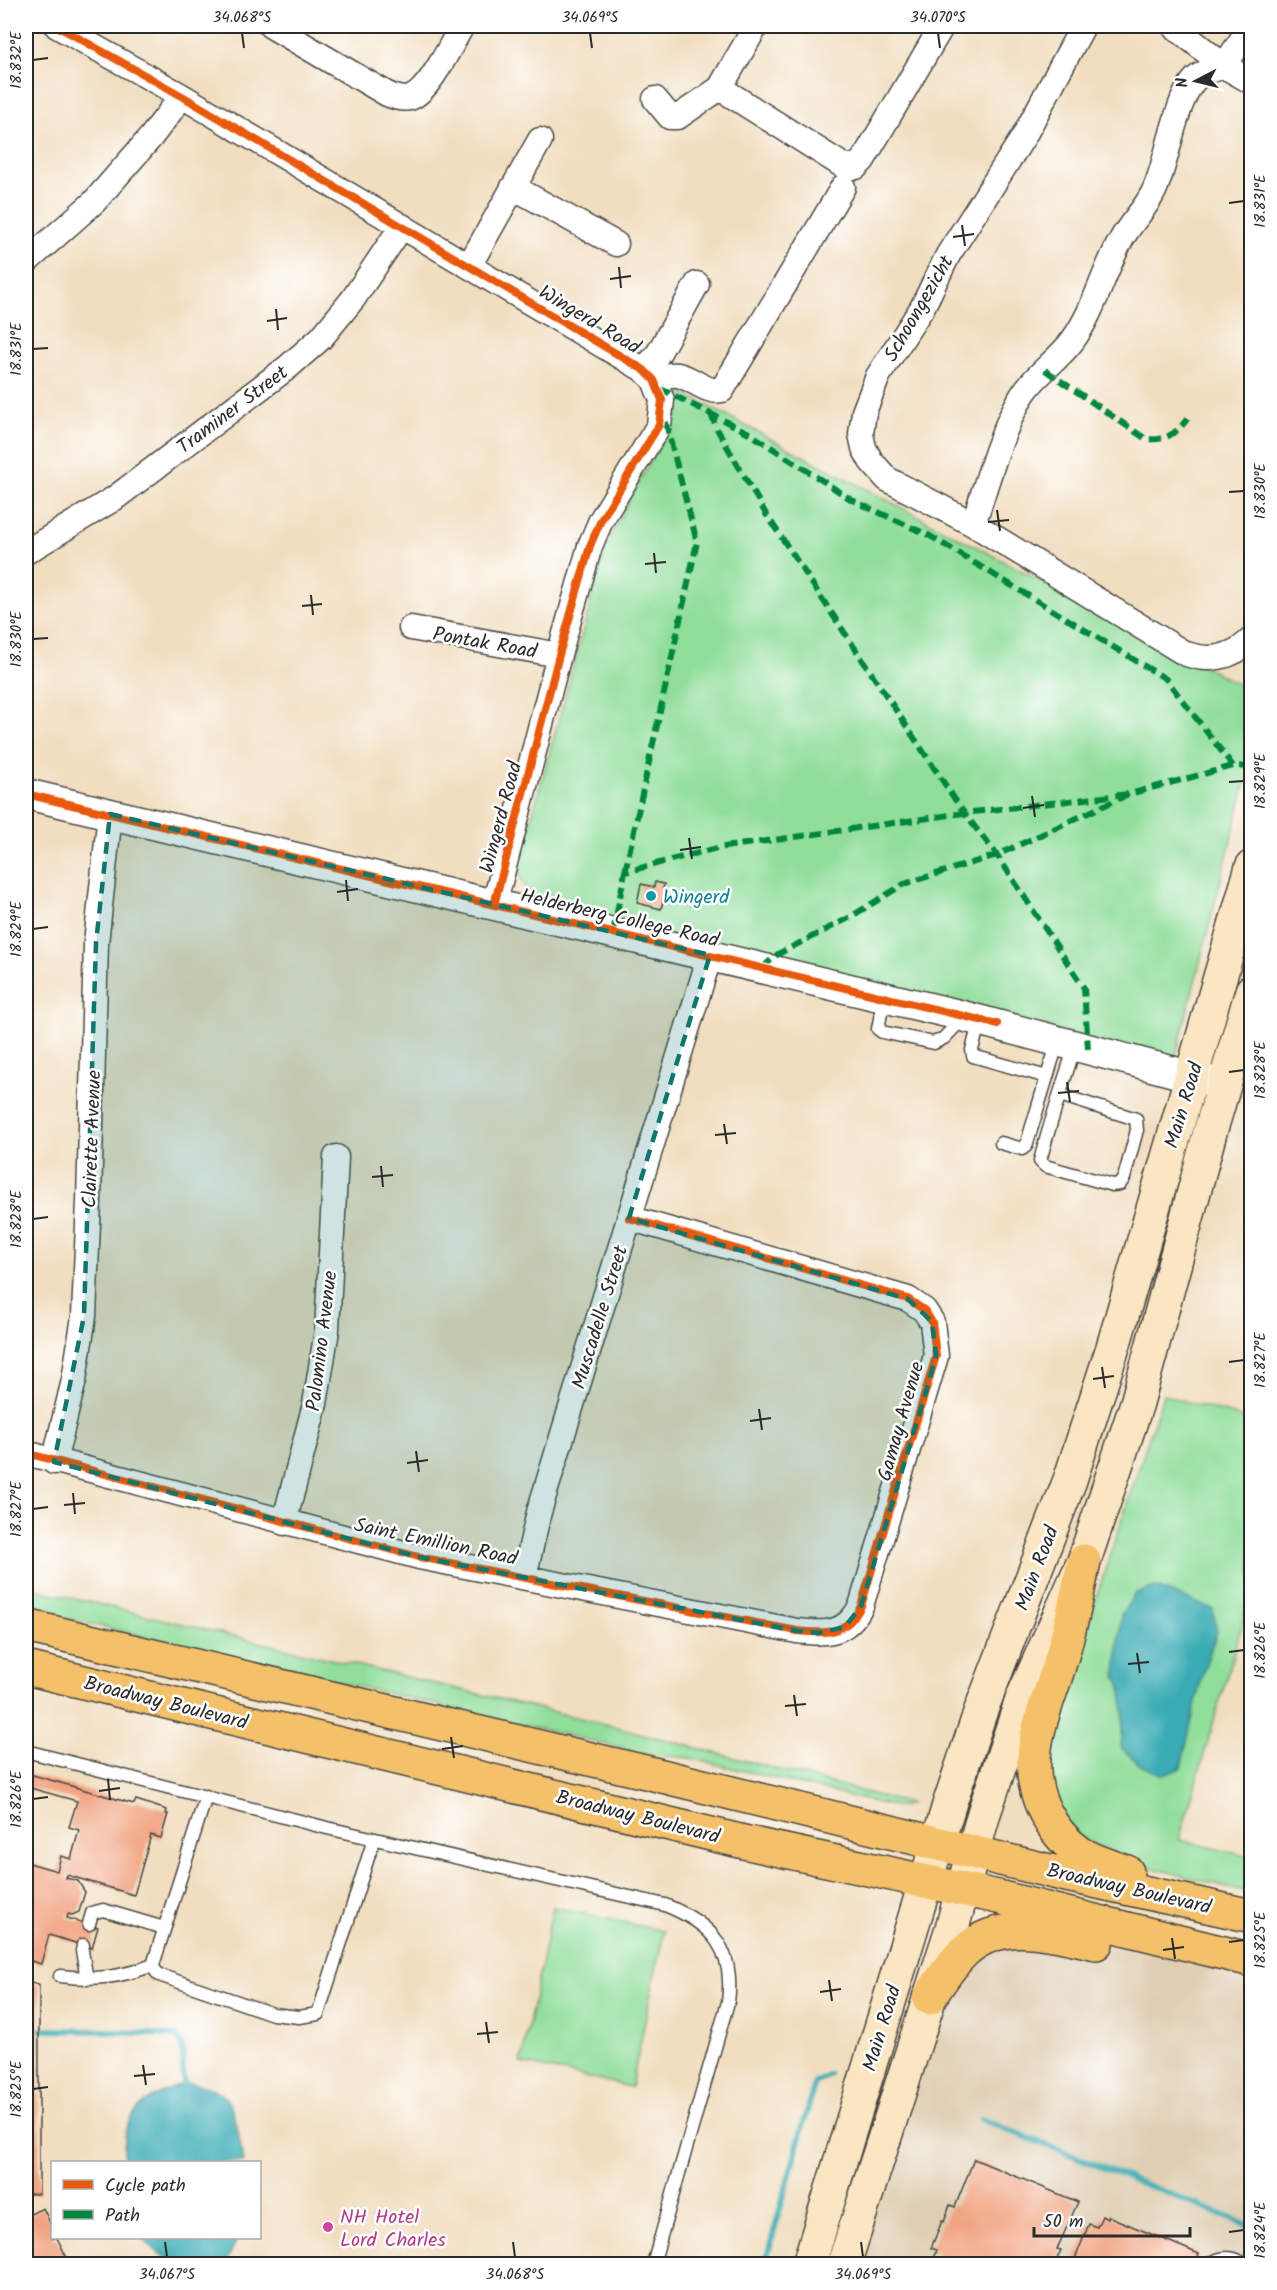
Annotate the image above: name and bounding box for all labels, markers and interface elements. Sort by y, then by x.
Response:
text: 34.068°S [213,6,271,30]
text: 34.069°S [562,6,618,30]
text: 34.070°S [910,6,966,30]
text: 18.832°E [5,30,29,89]
north arrow [1166,51,1226,111]
text: N [1170,76,1196,89]
text: 18.831°E [1249,173,1273,228]
street label: Schoongezicht [876,249,963,368]
street label: Wingerd Road [532,278,647,364]
text: 18.831°E [5,321,29,376]
street label: Traminer Street [171,358,296,463]
text: 18.830°E [1249,462,1273,519]
text: 18.830°E [5,610,29,667]
street label: Pontak Road [430,619,540,669]
text: 18.829°E [1249,752,1273,809]
street label: Wingerd Road [472,757,532,877]
street label: Helderberg College Road [517,881,723,958]
place label: Wingerd [663,882,730,914]
marker: Wingerd [644,889,658,903]
text: 18.829°E [5,900,29,957]
text: 18.828°E [1249,1040,1273,1099]
street label: Main Road [1157,1058,1213,1153]
street label: Clairette Avenue [75,1070,111,1209]
text: 18.828°E [5,1189,29,1248]
street label: Muscadelle Street [564,1242,638,1393]
street label: Palomino Avenue [298,1269,347,1413]
text: 18.827°E [1249,1331,1273,1388]
street label: Gamay Avenue [870,1358,934,1485]
text: 18.827°E [5,1480,29,1537]
street label: Saint Emillion Road [351,1510,521,1576]
street label: Main Road [1007,1521,1069,1616]
text: 18.826°E [1249,1620,1273,1679]
street label: Broadway Boulevard [80,1668,252,1740]
text: 18.826°E [5,1769,29,1828]
street label: Broadway Boulevard [552,1782,724,1854]
street label: Broadway Boulevard [1043,1855,1215,1925]
text: 18.825°E [1249,1910,1273,1968]
street label: Main Road [855,1981,911,2076]
text: 18.825°E [5,2059,29,2117]
legend [51,2161,261,2239]
text: Cycle path [105,2172,186,2201]
scale bar [1034,2200,1190,2238]
text: 18.824°E [1249,2200,1273,2259]
text: Path [105,2202,140,2231]
place label: NH Hotel Lord Charles [340,2202,446,2257]
text: 50 m [1043,2208,1083,2237]
marker: NH Hotel Lord Charles [321,2220,335,2234]
text: 34.067°S [139,2263,195,2287]
text: 34.068°S [486,2263,544,2287]
text: 34.069°S [835,2263,891,2287]

